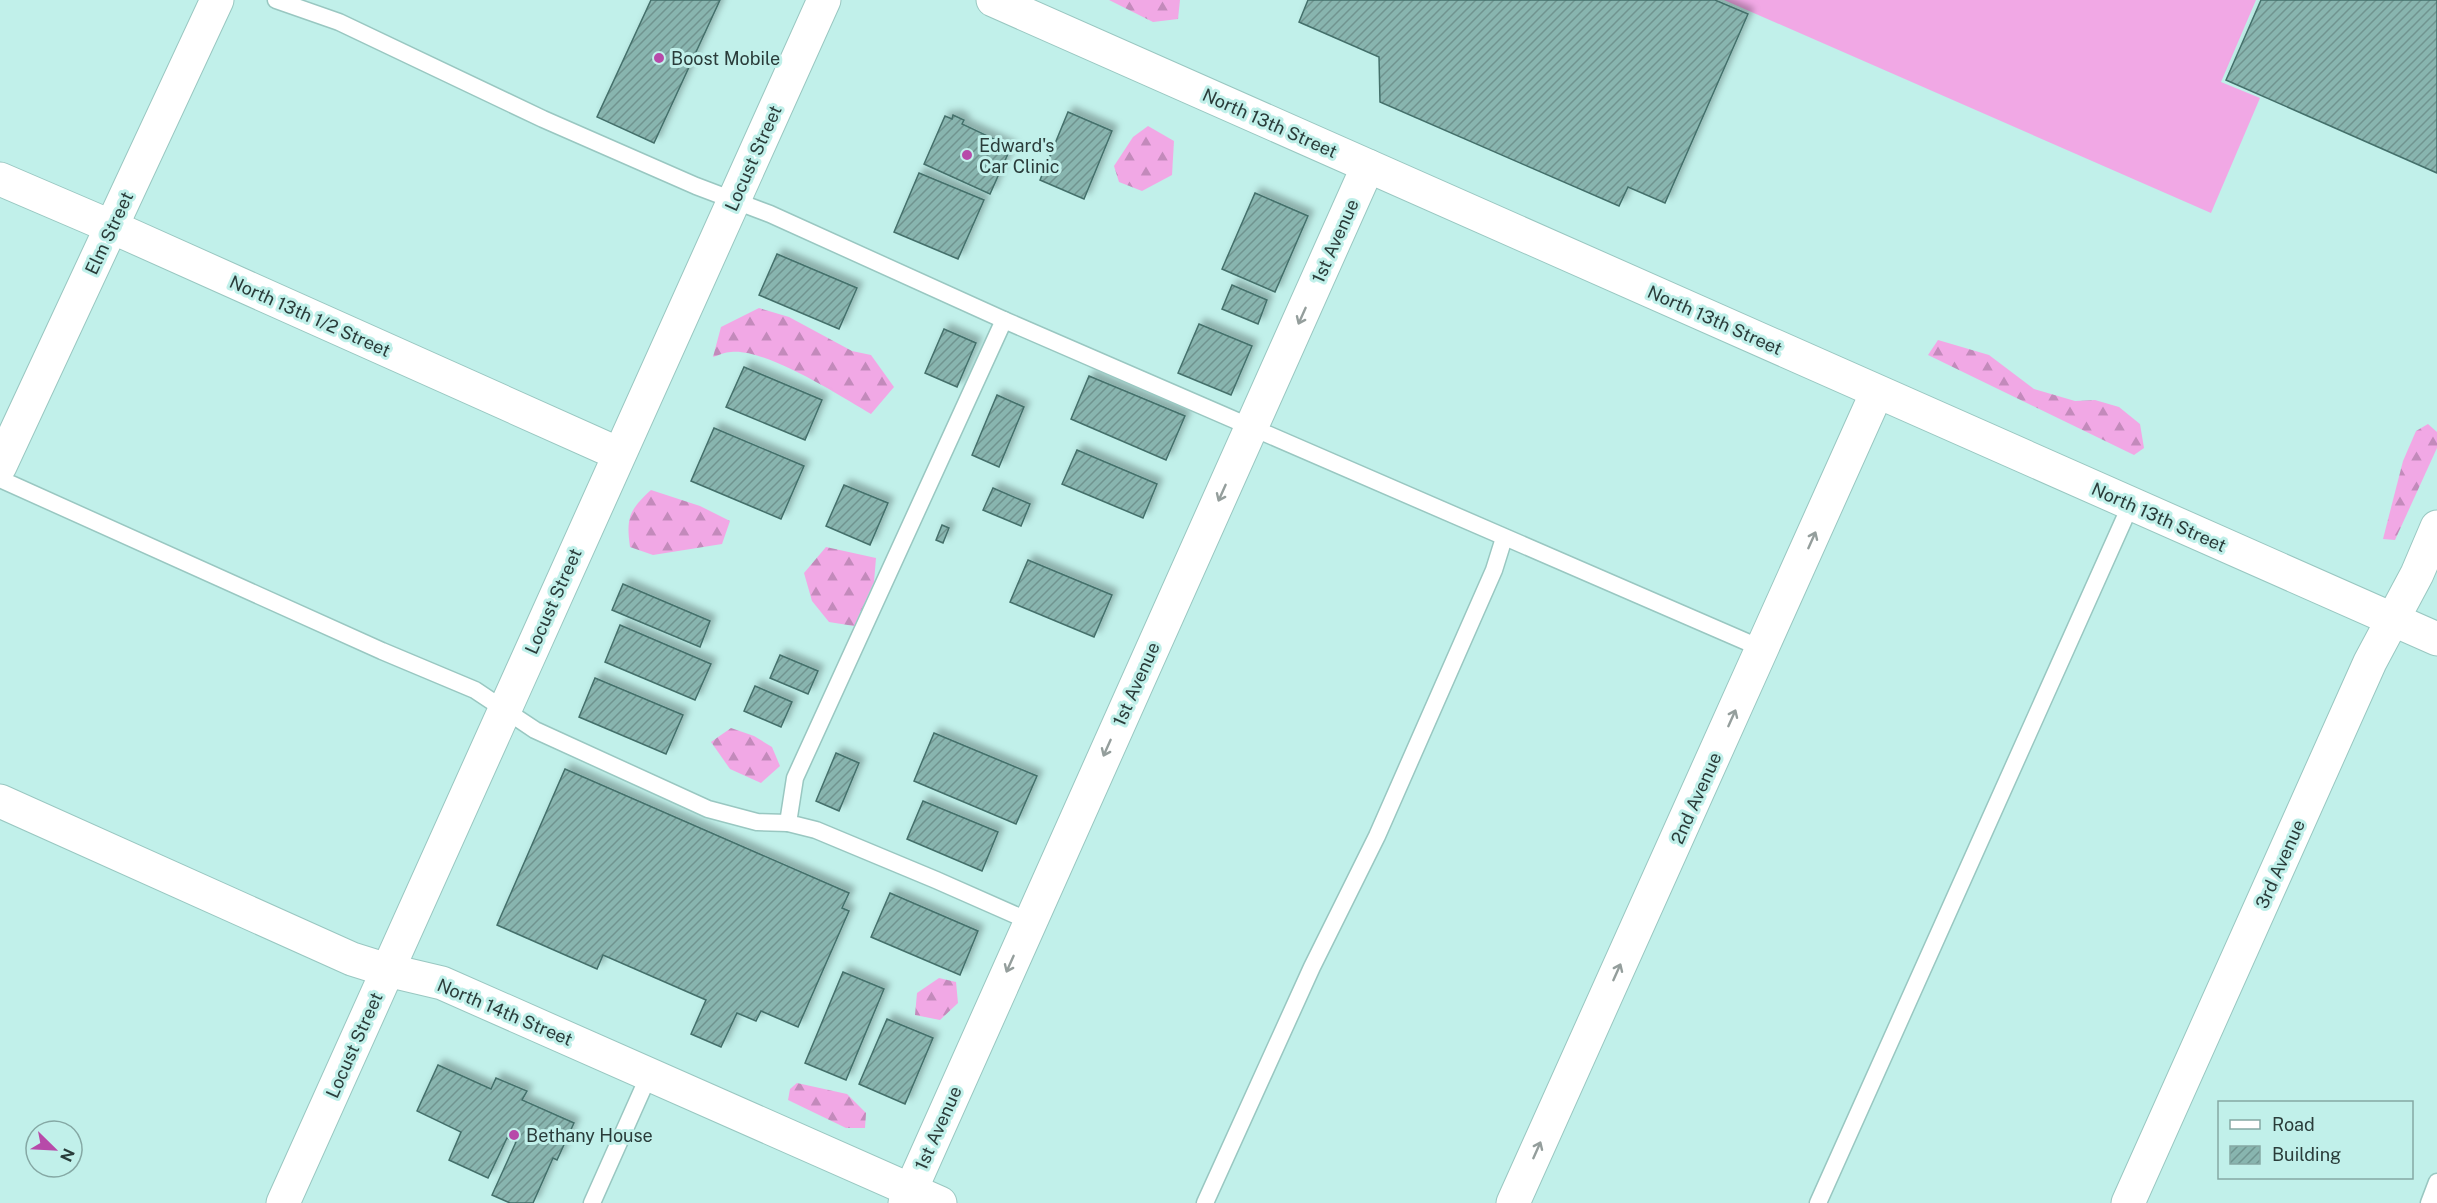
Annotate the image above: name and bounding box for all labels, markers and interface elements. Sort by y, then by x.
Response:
place label: Boost Mobile [671,48,780,69]
marker: Boost Mobile [652,51,666,65]
street label: North 13th Street [1199,84,1341,162]
street label: Locust Street [720,102,786,214]
place label: Edward's Car Clinic [979,135,1060,177]
marker: Edward's Car Clinic [960,148,974,162]
street label: Elm Street [81,188,137,278]
street label: 1st Avenue [1307,196,1363,286]
street label: North 13th 1/2 Street [226,271,394,361]
street label: North 13th Street [1644,281,1786,359]
one-way arrow [1295,306,1307,324]
street label: North 13th Street [2088,478,2230,556]
one-way arrow [1215,484,1227,502]
one-way arrow [1807,531,1818,550]
street label: Locust Street [520,545,586,657]
street label: 1st Avenue [1108,639,1164,729]
one-way arrow [1727,709,1738,727]
one-way arrow [1101,738,1112,756]
street label: 2nd Avenue [1666,749,1726,847]
street label: 3rd Avenue [2251,816,2309,912]
one-way arrow [1004,954,1015,973]
one-way arrow [1612,963,1623,982]
street label: North 14th Street [434,974,576,1050]
street label: Locust Street [321,989,387,1101]
street label: 1st Avenue [910,1083,966,1173]
legend [2218,1101,2413,1179]
text: Road [2272,1114,2315,1135]
north arrow [24,1119,84,1179]
place label: Bethany House [526,1125,653,1146]
marker: Bethany House [507,1128,521,1142]
one-way arrow [1532,1141,1543,1159]
text: Building [2272,1144,2341,1165]
text: N [56,1145,78,1164]

